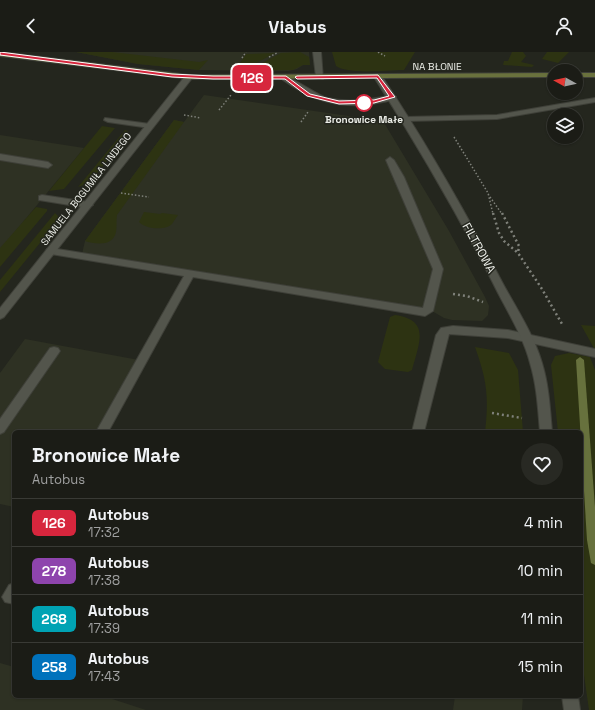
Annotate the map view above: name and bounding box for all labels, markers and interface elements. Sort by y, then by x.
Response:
icon: back [20,15,42,37]
text: Viabus [268,15,327,38]
icon: person [553,15,575,37]
street label: NA BŁONIE [412,60,462,73]
north arrow [547,64,583,100]
map controls [547,64,583,144]
line badge: 126 [229,65,275,91]
text: 126 [240,69,264,87]
marker: Bronowice Małe [355,94,373,112]
button: layers [547,108,583,144]
place label: Bronowice Małe [325,113,403,126]
street label: SAMUELA BOGUMIŁA LINDEGO [38,130,134,248]
street label: FILTROWA [459,220,500,276]
text: Bronowice Małe [32,443,180,468]
button: heart [521,443,563,485]
text: Autobus [32,471,85,488]
text: Autobus [88,505,149,524]
text: 4 min [524,513,563,532]
text: 126 [42,514,66,532]
text: 17:32 [88,524,120,541]
text: Autobus [88,553,149,572]
text: 10 min [517,561,563,580]
text: 278 [42,562,66,580]
text: 17:38 [88,572,120,589]
text: Autobus [88,601,149,620]
text: 11 min [521,609,563,628]
text: 268 [41,610,67,628]
text: 17:39 [88,620,120,637]
text: Autobus [88,649,149,668]
text: 15 min [518,657,563,676]
text: 258 [41,658,67,676]
text: 17:43 [88,668,120,685]

